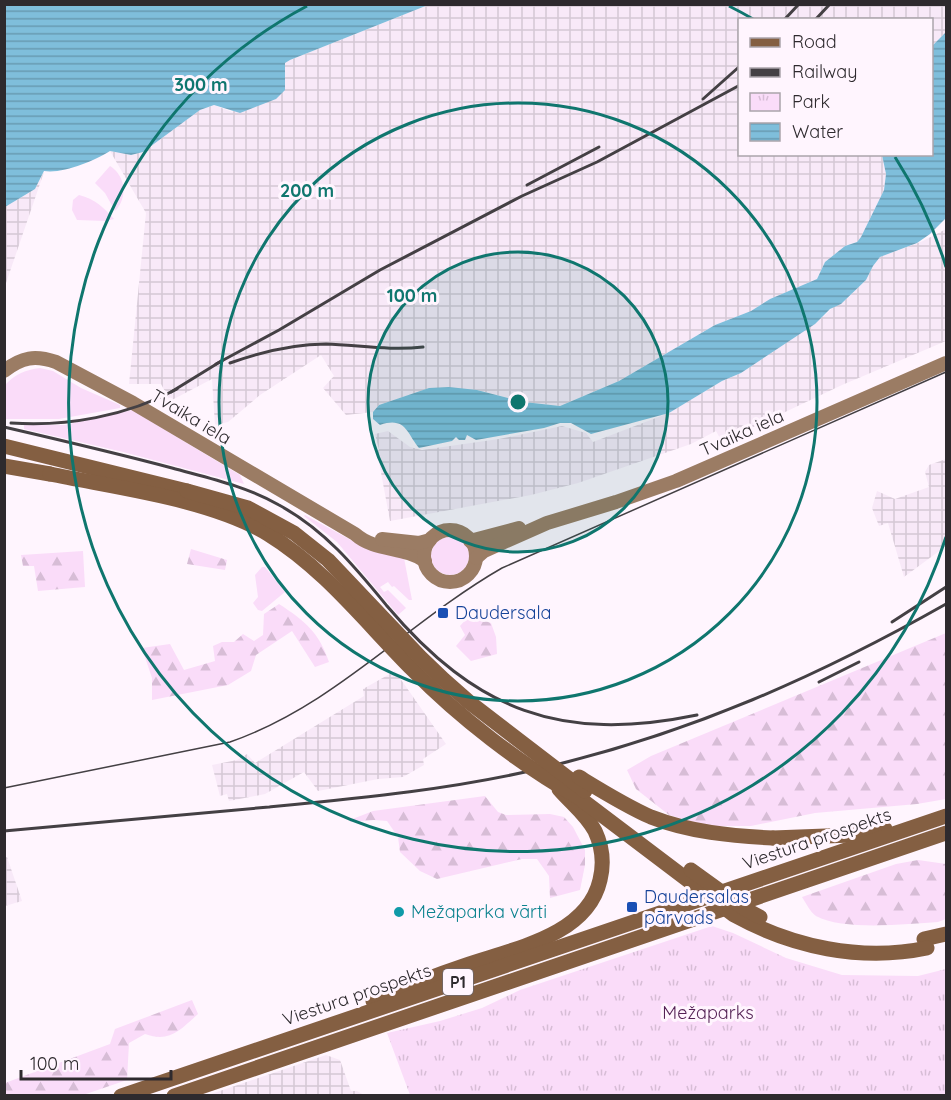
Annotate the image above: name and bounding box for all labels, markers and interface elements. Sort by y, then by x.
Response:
legend [738,18,933,156]
text: Road [792,30,837,53]
text: Railway [792,60,858,83]
text: 300 m [174,73,228,96]
text: Park [792,90,830,113]
text: Water [792,120,843,143]
text: 200 m [280,179,334,202]
text: 100 m [387,284,437,307]
street label: Tvaika iela [147,384,235,449]
centre of rings [508,392,528,412]
street label: Tvaika iela [696,404,787,461]
place label: Daudersala [455,601,551,624]
marker: Daudersala [436,606,450,620]
street label: Viestura prospekts [739,802,894,875]
place label: Daudersalas pārvads [644,885,749,929]
place label: Mežaparka vārti [411,900,547,923]
marker: Daudersalas pārvads [625,900,639,914]
marker: Mežaparka vārti [392,905,406,919]
street label: Viestura prospekts [279,958,434,1031]
road number: P1 [443,969,473,995]
park label: Mežaparks [662,1001,754,1024]
scale bar [21,1043,171,1081]
text: 100 m [30,1052,79,1075]

